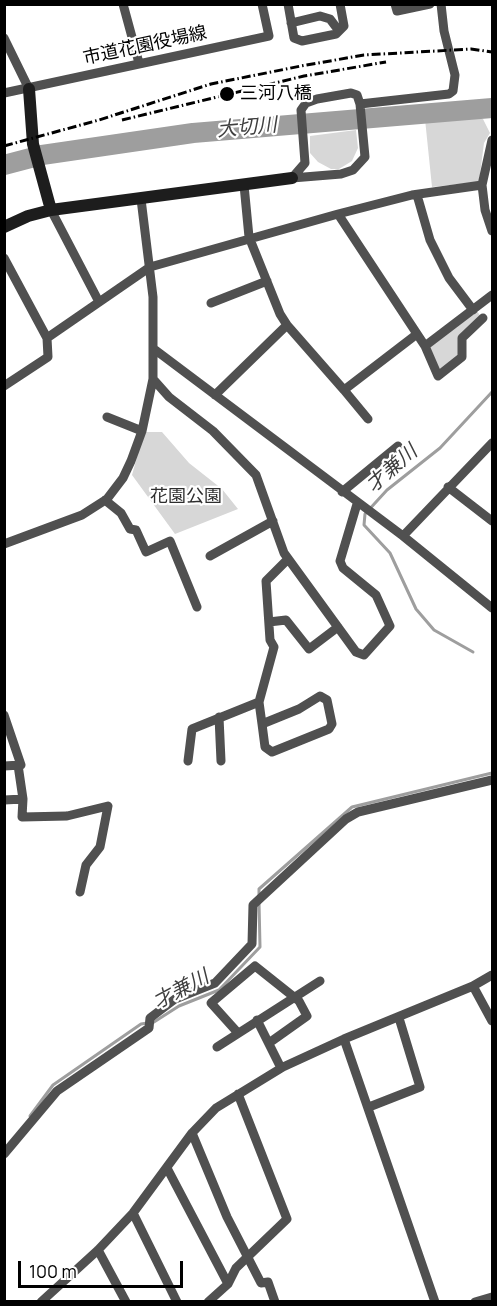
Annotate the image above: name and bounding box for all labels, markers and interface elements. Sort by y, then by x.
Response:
street label: 市道花園役場線 [81,22,209,70]
place label: 三河八橋 [240,83,312,105]
marker: 三河八橋 [218,85,236,103]
water label: 大切川 [216,113,278,143]
water label: 才兼川 [361,440,423,498]
park label: 花園公園 [150,486,222,508]
water label: 才兼川 [149,965,213,1015]
scale bar [21,1249,186,1287]
text: 100 m [29,1259,77,1283]

